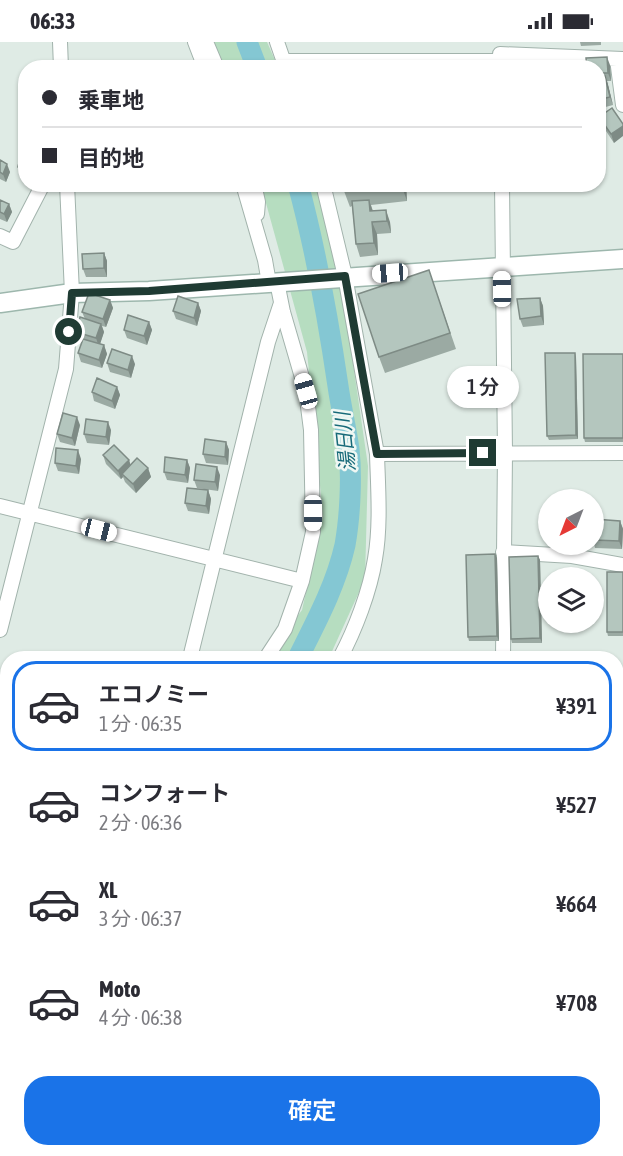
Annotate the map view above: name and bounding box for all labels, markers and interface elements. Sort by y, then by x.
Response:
text: 06:33 [30,8,75,34]
text: 乗車地 [78,87,144,113]
text: 目的地 [78,145,144,171]
car [371,263,409,283]
car [493,271,511,307]
route start [55,318,82,345]
callout: 1 分 [447,366,519,408]
car [292,371,320,411]
text: 1 分 [467,375,499,398]
water label: 湯日川 [330,409,359,473]
route end [469,439,496,466]
north arrow [538,489,604,555]
map controls [538,489,604,633]
car [304,495,322,531]
car [79,517,119,543]
button: layers [538,567,604,633]
icon: car [27,679,81,733]
text: エコノミー [99,681,209,707]
text: ¥391 [556,693,597,719]
text: 1 分 · 06:35 [99,712,182,735]
icon: car [27,778,81,832]
text: コンフォート [99,780,230,806]
text: ¥527 [556,792,597,818]
text: 2 分 · 06:36 [99,811,182,834]
icon: car [27,877,81,931]
text: XL [99,877,117,903]
text: ¥664 [556,891,597,917]
text: 3 分 · 06:37 [99,907,182,930]
icon: car [27,976,81,1030]
text: Moto [99,976,141,1002]
text: ¥708 [556,990,597,1016]
text: 4 分 · 06:38 [99,1006,182,1029]
button: 確定 [24,1076,600,1145]

